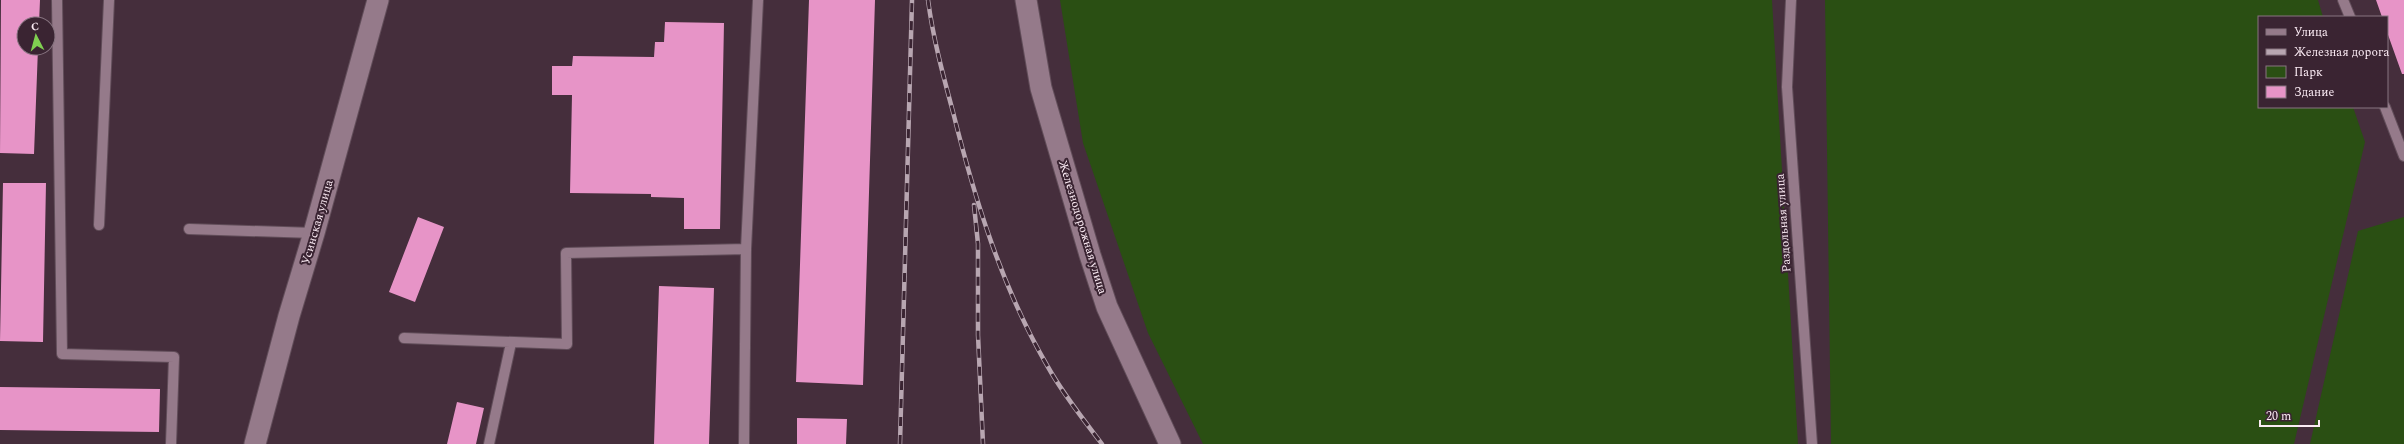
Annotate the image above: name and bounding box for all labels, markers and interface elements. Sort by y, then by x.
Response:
north arrow [16,16,56,56]
legend [2258,16,2388,108]
text: С [30,18,40,35]
text: Улица [2294,23,2328,42]
text: Железная дорога [2294,43,2389,62]
text: Парк [2294,63,2323,82]
text: Здание [2294,83,2334,102]
street label: Железнодорожная улица [1053,158,1112,297]
street label: Раздольная улица [1771,173,1796,273]
street label: Усинская улица [296,177,339,267]
scale bar [2260,402,2319,428]
text: 20 m [2266,407,2291,426]

